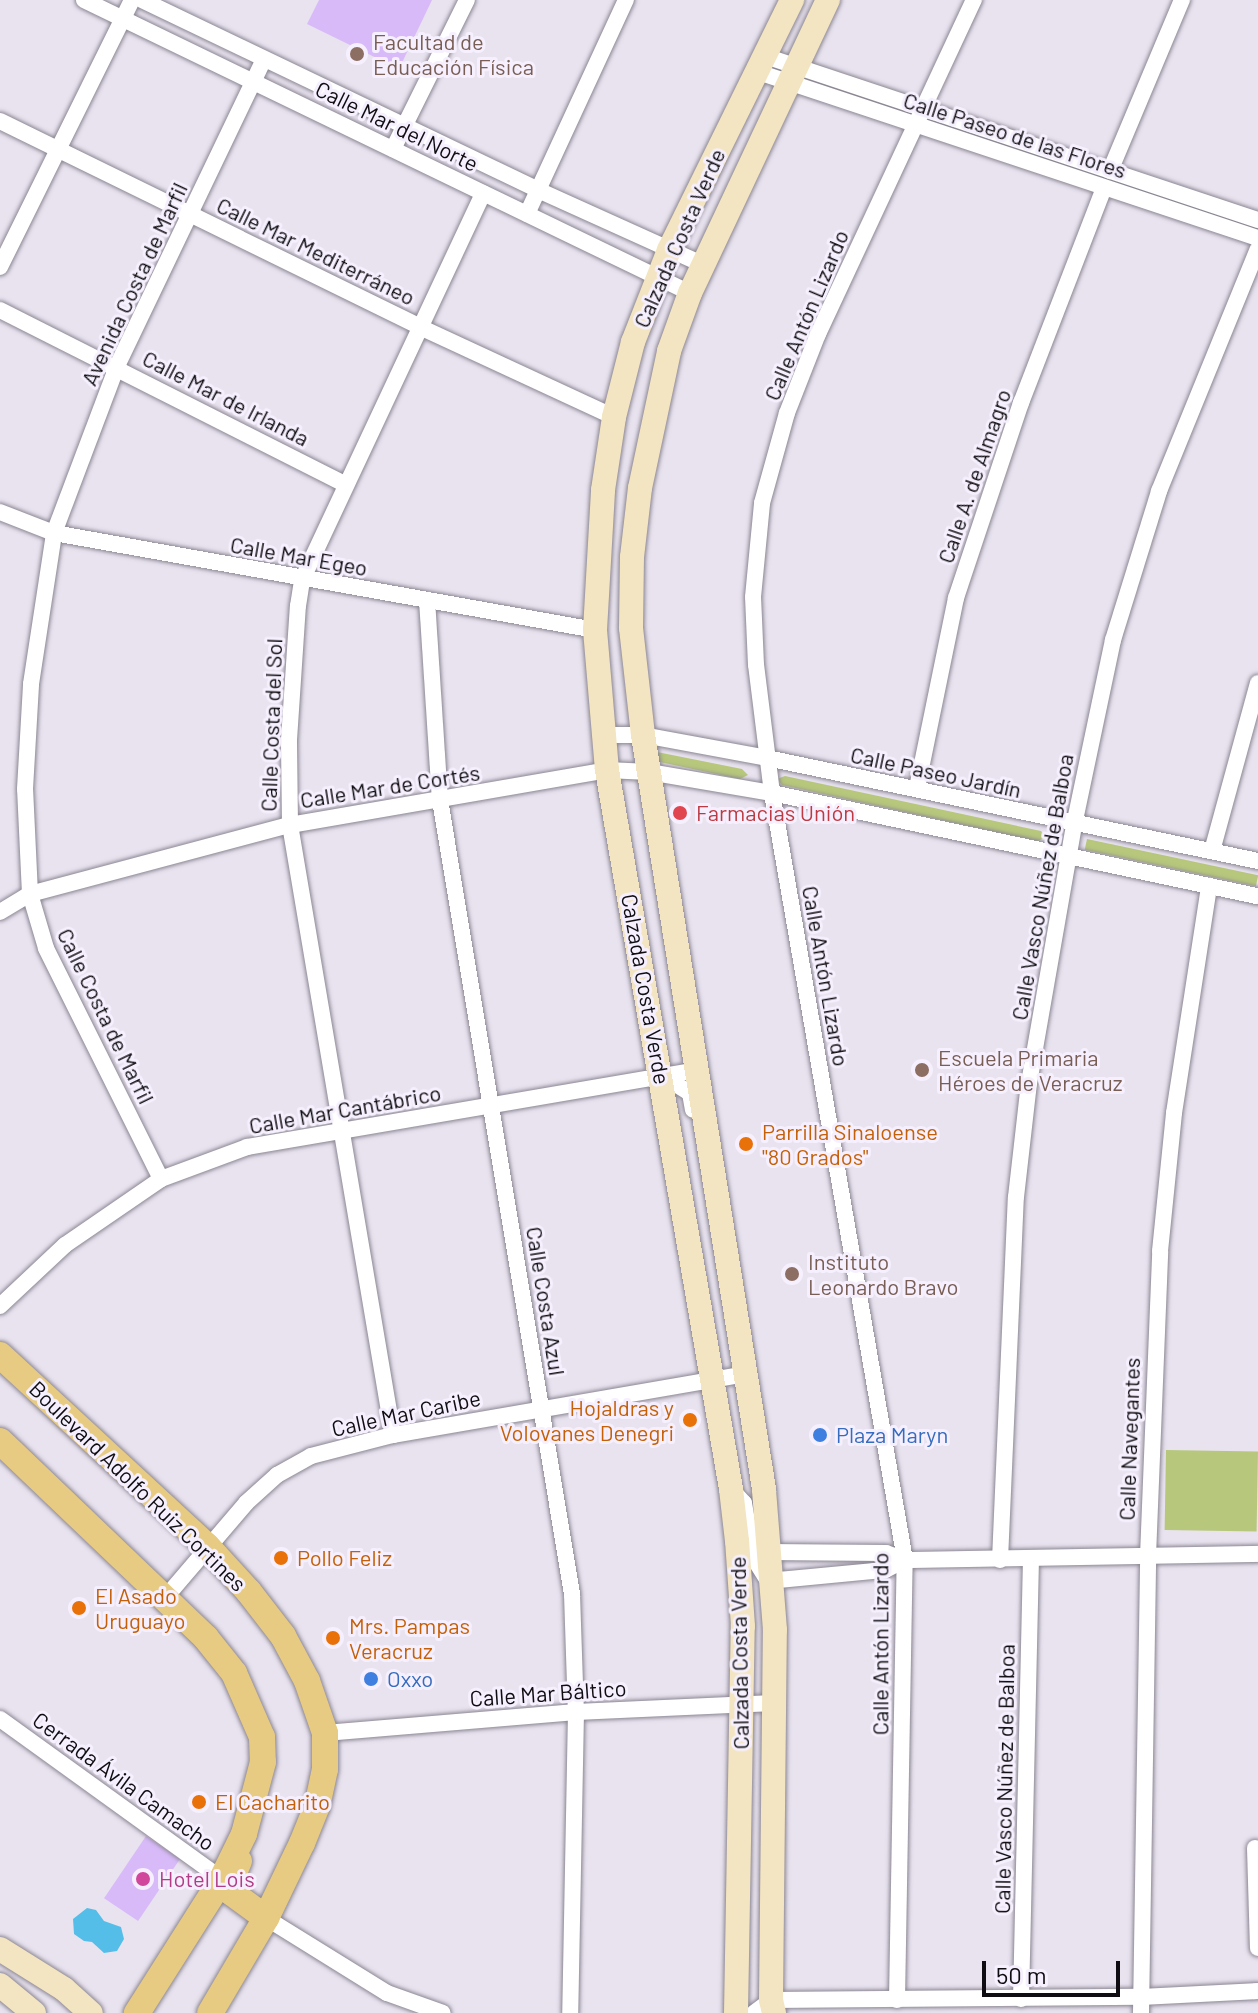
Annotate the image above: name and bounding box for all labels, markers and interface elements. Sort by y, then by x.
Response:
place label: Facultad de Educación Física [373,28,534,80]
marker: Facultad de Educación Física [348,45,366,63]
street label: Calle Mar del Norte [311,75,483,177]
street label: Calle Paseo de las Flores [900,87,1130,183]
street label: Calzada Costa Verde [628,144,730,332]
street label: Avenida Costa de Marfil [75,178,193,390]
street label: Calle Mar Mediterráneo [213,192,419,310]
street label: Calle Antón Lizardo [758,226,854,404]
street label: Calle Mar de Irlanda [138,345,314,451]
street label: Calle A. de Almagro [932,386,1016,566]
street label: Calle Mar Egeo [228,531,370,581]
street label: Calle Costa del Sol [255,638,287,812]
street label: Calle Paseo Jardín [848,741,1024,803]
street label: Calle Vasco Núñez de Balboa [1006,752,1078,1022]
street label: Calle Mar de Cortés [298,759,482,813]
place label: Farmacias Unión [696,800,855,826]
marker: Farmacias Unión [671,804,689,822]
street label: Calle Antón Lizardo [797,884,855,1068]
street label: Calzada Costa Verde [616,892,676,1086]
street label: Calle Costa de Marfil [52,924,160,1108]
place label: Escuela Primaria Héroes de Veracruz [938,1044,1122,1096]
marker: Escuela Primaria Héroes de Veracruz [913,1061,931,1079]
street label: Calle Mar Cantábrico [247,1079,443,1139]
place label: Parrilla Sinaloense "80 Grados" [762,1118,938,1170]
marker: Parrilla Sinaloense "80 Grados" [737,1135,755,1153]
street label: Calle Costa Azul [521,1225,571,1377]
place label: Instituto Leonardo Bravo [808,1248,959,1300]
marker: Instituto Leonardo Bravo [783,1265,801,1283]
street label: Calle Navegantes [1113,1357,1145,1521]
street label: Boulevard Adolfo Ruiz Cortines [24,1375,252,1597]
street label: Calle Mar Caribe [329,1384,483,1442]
place label: Hojaldras y Volovanes Denegri [500,1394,674,1446]
marker: Hojaldras y Volovanes Denegri [681,1411,699,1429]
place label: Plaza Maryn [836,1422,948,1448]
marker: Plaza Maryn [811,1426,829,1444]
place label: Pollo Feliz [297,1545,392,1571]
marker: Pollo Feliz [272,1549,290,1567]
street label: Calle Antón Lizardo [867,1553,893,1735]
street label: Calzada Costa Verde [724,1556,754,1750]
place label: El Asado Uruguayo [95,1582,185,1634]
marker: El Asado Uruguayo [70,1599,88,1617]
place label: Mrs. Pampas Veracruz [349,1612,470,1664]
marker: Mrs. Pampas Veracruz [324,1629,342,1647]
street label: Calle Vasco Núñez de Balboa [988,1644,1020,1914]
place label: Oxxo [387,1666,433,1692]
marker: Oxxo [362,1670,380,1688]
street label: Calle Mar Báltico [469,1674,627,1712]
street label: Cerrada Ávila Camacho [28,1706,220,1856]
place label: El Cacharito [215,1789,330,1815]
marker: El Cacharito [190,1793,208,1811]
place label: Hotel Lois [159,1866,255,1892]
marker: Hotel Lois [134,1870,152,1888]
scale bar [986,1945,1124,1995]
text: 50 m [996,1960,1047,1989]

